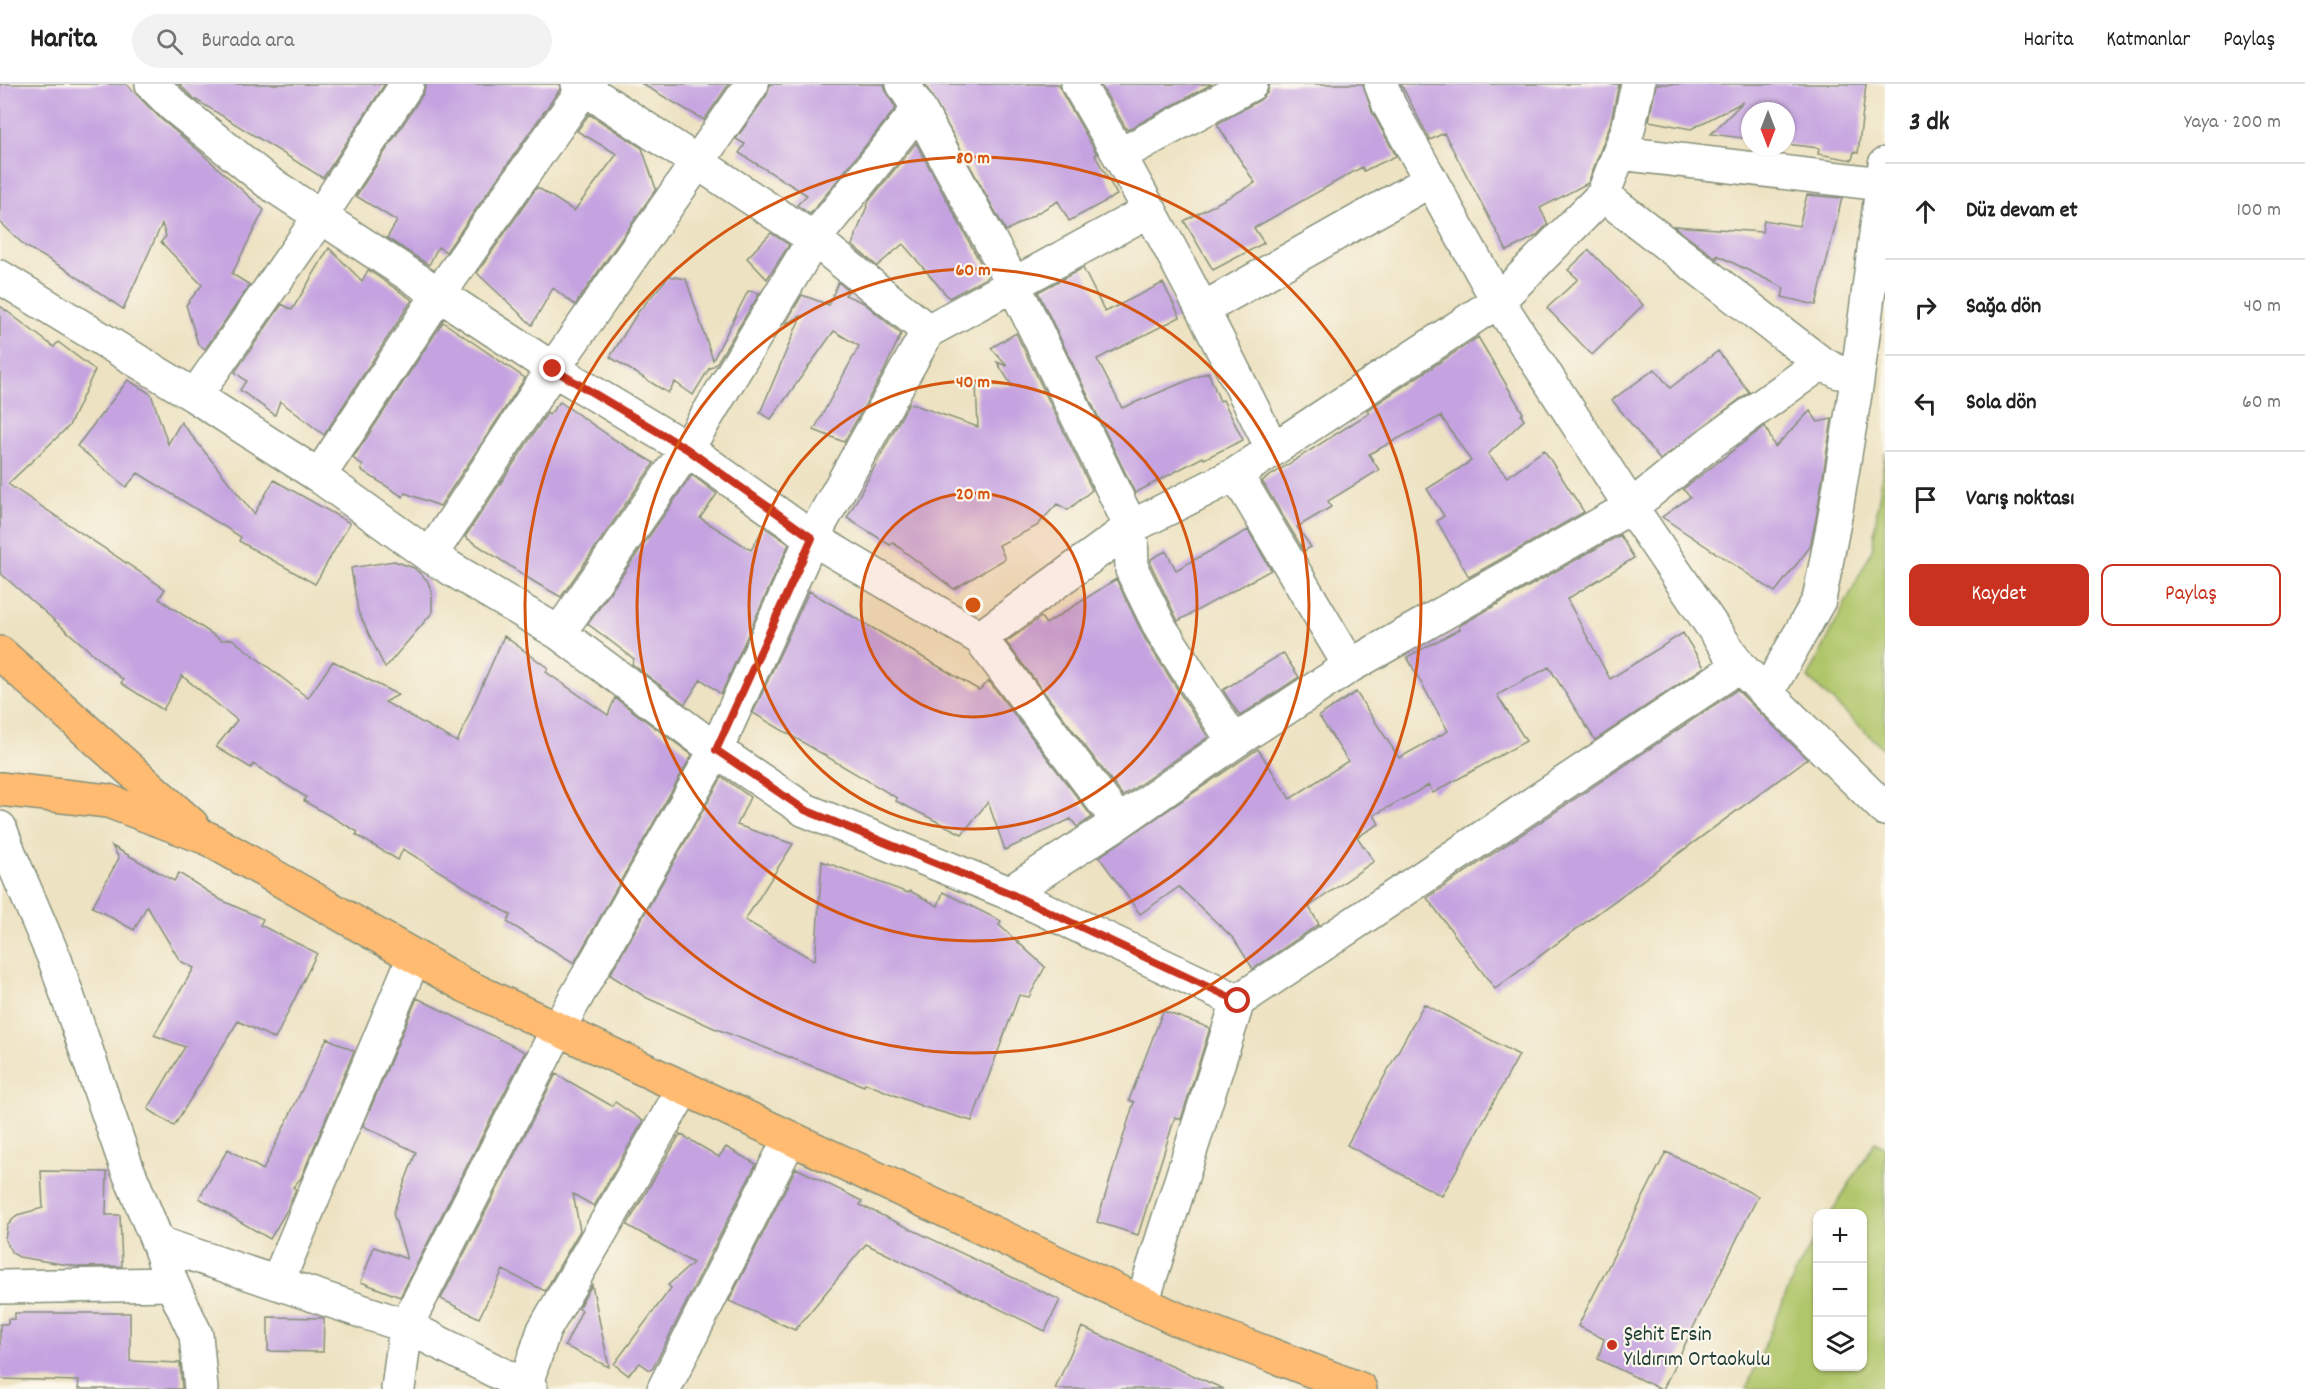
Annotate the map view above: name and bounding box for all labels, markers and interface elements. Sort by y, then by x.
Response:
search box [132,14,552,68]
text: Harita [30,21,96,61]
icon: search [153,25,186,58]
text: Burada ara [201,26,294,57]
text: Harita [2023,26,2073,56]
text: Katmanlar [2106,26,2190,56]
text: Paylaş [2223,26,2275,56]
north arrow [1741,102,1795,156]
text: 3 dk [1909,105,1949,142]
text: Yaya · 200 m [2184,109,2281,137]
text: 80 m [956,147,990,172]
icon: ahead [1909,195,1942,228]
text: Düz devam et [1966,196,2078,227]
text: 100 m [2237,197,2281,225]
text: 60 m [955,259,991,284]
icon: right [1909,291,1942,324]
text: Sağa dön [1966,292,2041,323]
text: 40 m [2243,293,2281,321]
route end [539,355,565,381]
text: 40 m [956,371,990,396]
icon: left [1909,387,1942,420]
text: Sola dön [1966,388,2036,419]
text: 60 m [2242,389,2281,417]
text: 20 m [956,483,990,508]
icon: arrive [1909,483,1942,516]
text: Varış noktası [1966,484,2074,515]
button: Kaydet [1909,564,2089,626]
button: Paylaş [2101,564,2281,626]
centre of rings [963,595,983,615]
route start [1224,987,1250,1013]
map controls [1813,1209,1867,1371]
button: + [1813,1209,1867,1263]
button: − [1813,1263,1867,1317]
button: layers [1813,1317,1867,1371]
place label: Şehit Ersin Yıldırım Ortaokulu [1624,1320,1770,1376]
marker: Şehit Ersin Yıldırım Ortaokulu [1605,1338,1619,1352]

